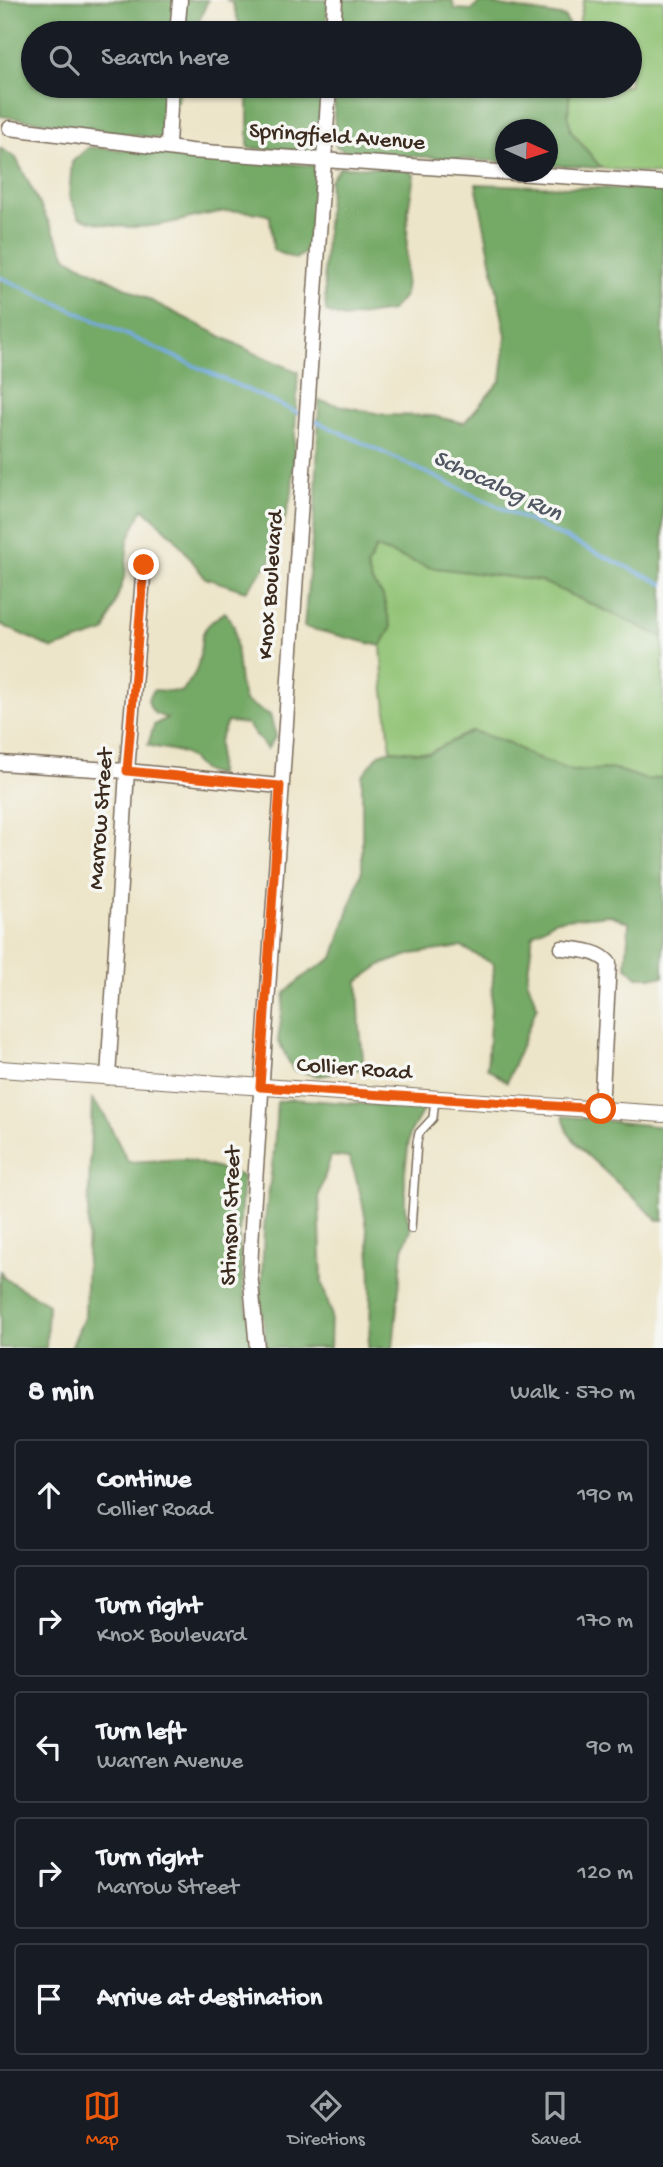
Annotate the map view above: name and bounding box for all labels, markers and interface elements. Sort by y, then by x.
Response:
search box [21,21,642,98]
icon: search [45,41,83,79]
text: Search here [101,44,229,75]
street label: Springfield Avenue [248,118,427,158]
north arrow [495,119,558,182]
water label: Schocalog Run [428,445,566,530]
street label: Knox Boulevard [253,508,291,660]
route end [128,549,159,580]
street label: Marrow Street [84,746,121,891]
street label: Collier Road [296,1053,414,1088]
route start [585,1093,616,1124]
street label: Stimson Street [216,1144,248,1286]
text: 8 min [28,1376,94,1411]
text: Walk · 570 m [510,1380,635,1407]
text: Continue [97,1466,191,1497]
icon: ahead [30,1476,68,1514]
text: 190 m [577,1482,633,1509]
text: Collier Road [97,1497,212,1524]
text: Turn right [97,1592,201,1623]
icon: right [30,1602,68,1640]
text: 170 m [577,1608,633,1635]
text: Knox Boulevard [97,1623,246,1650]
text: Turn left [97,1718,185,1749]
icon: left [30,1728,68,1766]
text: 90 m [587,1734,633,1761]
text: Warren Avenue [97,1749,243,1776]
text: Turn right [97,1844,201,1875]
icon: right [30,1854,68,1892]
text: 120 m [578,1860,633,1887]
text: Marrow Street [97,1875,239,1902]
icon: arrive [30,1980,68,2018]
text: Arrive at destination [97,1984,322,2015]
tab: Map [83,2087,121,2152]
tab: Directions [288,2087,365,2152]
tab: Saved [531,2087,580,2152]

